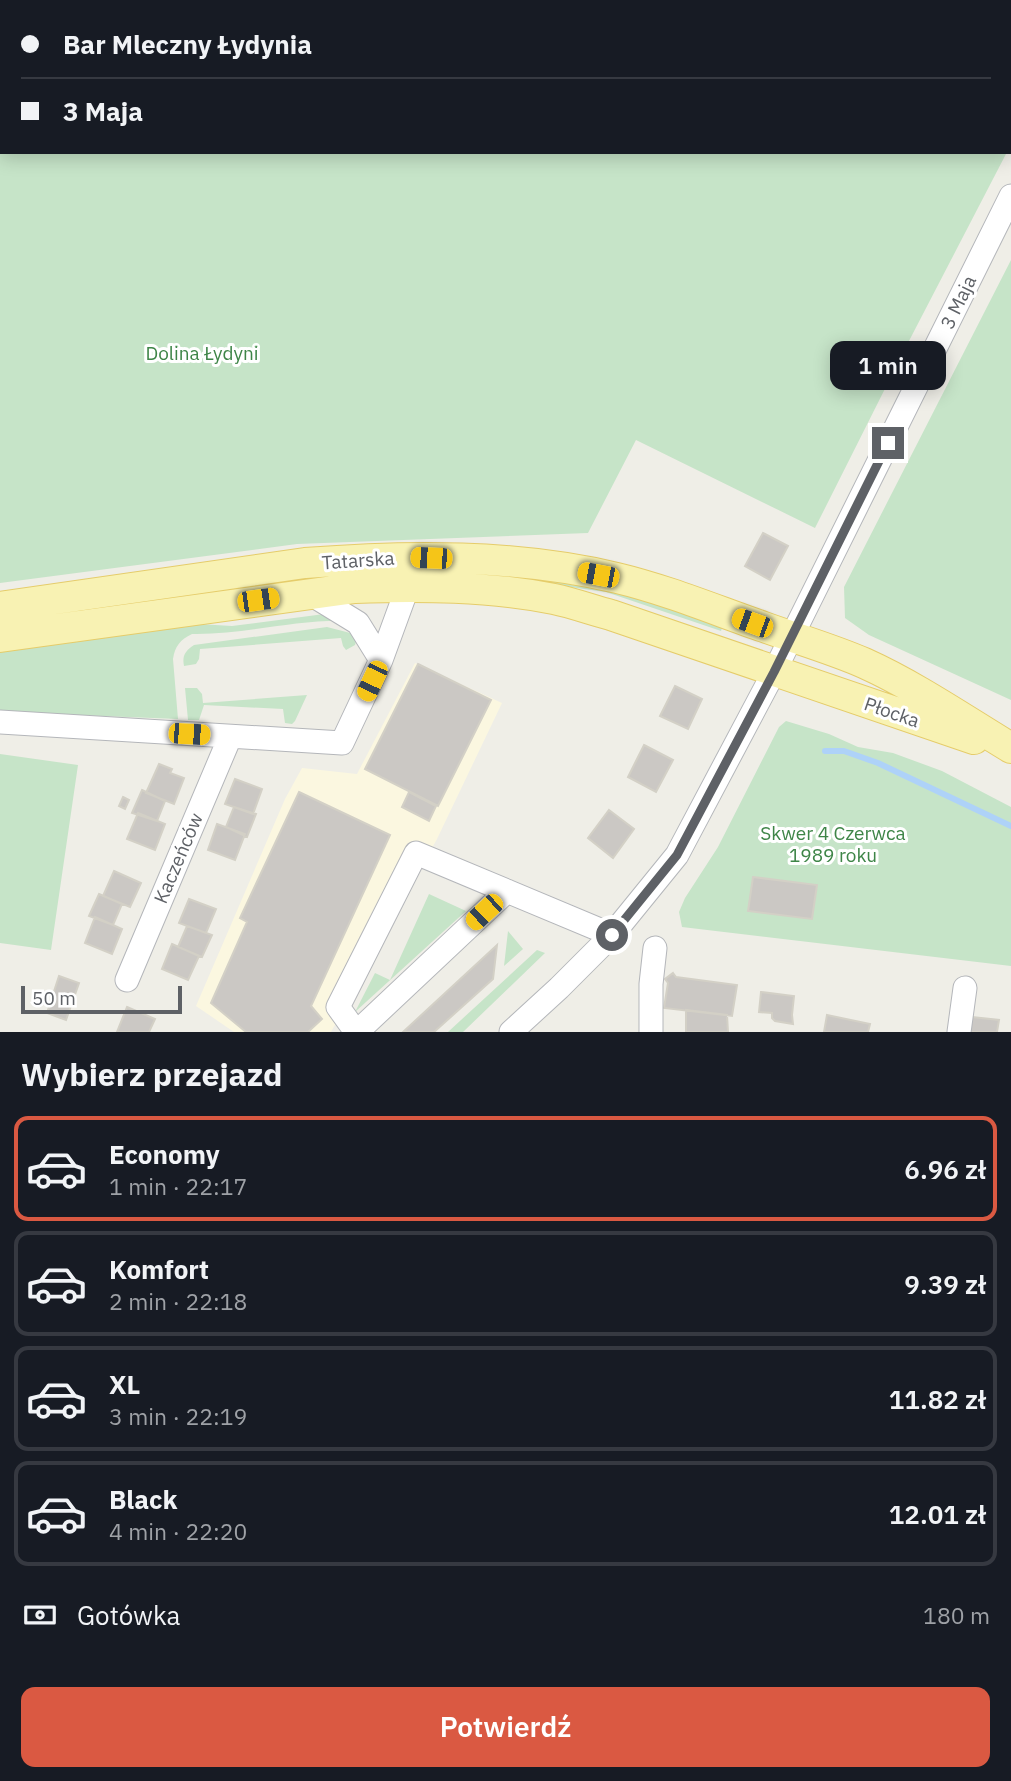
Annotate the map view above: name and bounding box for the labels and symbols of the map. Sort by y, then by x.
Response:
street label: 3 Maja [935,271,981,333]
park label: Dolina Łydyni [145,341,259,365]
callout: 1 min [830,342,946,390]
route end [872,427,904,459]
street label: Tatarska [321,545,395,575]
car [410,547,453,569]
car [576,561,621,589]
car [236,587,281,613]
car [729,606,776,640]
car [354,658,391,704]
street label: Płocka [861,691,923,733]
car [168,722,211,746]
street label: Kaczeńców [148,809,208,907]
park label: Skwer 4 Czerwca 1989 roku [760,821,906,867]
car [462,890,507,934]
route start [596,919,628,951]
scale bar [21,983,182,1015]

